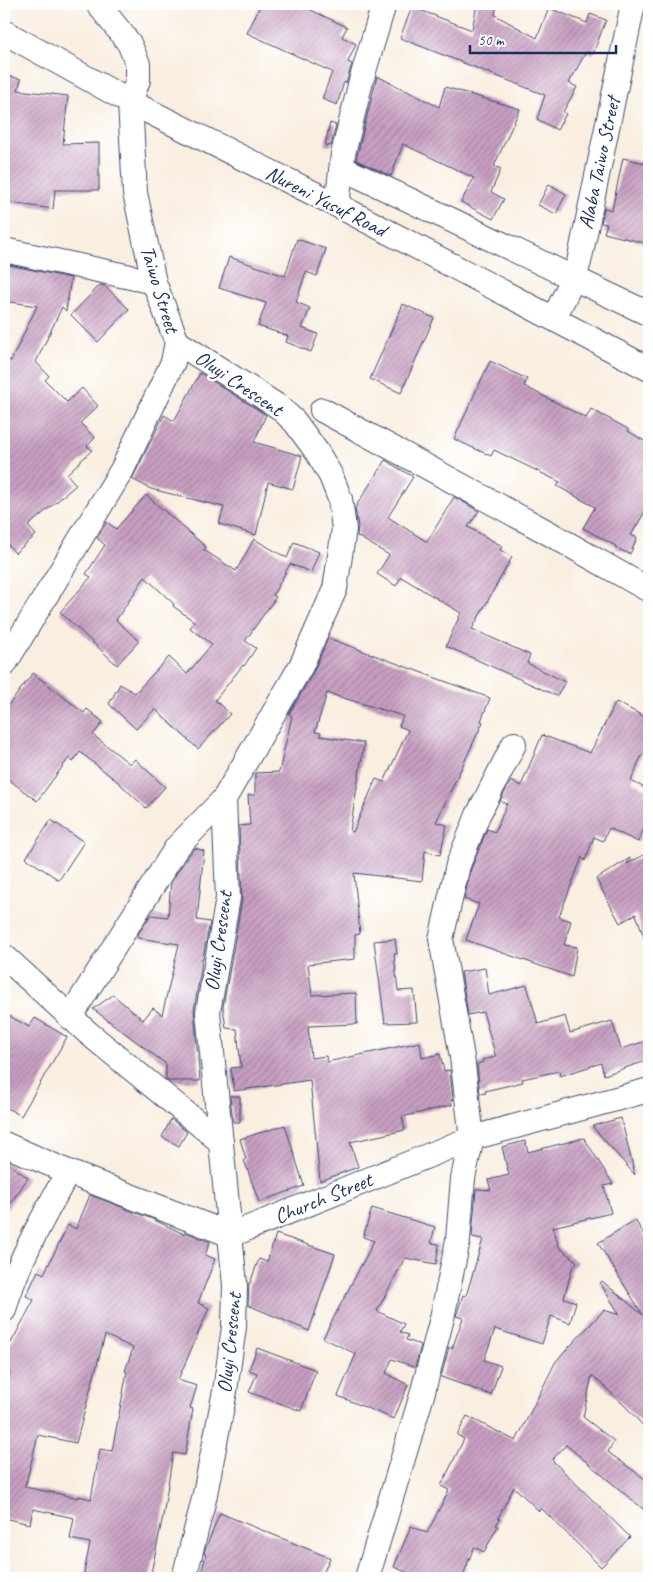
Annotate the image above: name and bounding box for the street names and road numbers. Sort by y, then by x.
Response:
street label: Alaba Taiwo Street [572,91,626,232]
street label: Nureni Yusuf Road [261,160,394,244]
street label: Taiwo Street [134,242,186,338]
street label: Oluyi Crescent [190,344,290,423]
street label: Oluyi Crescent [198,887,238,993]
street label: Church Street [270,1166,377,1229]
street label: Oluyi Crescent [211,1290,247,1394]

